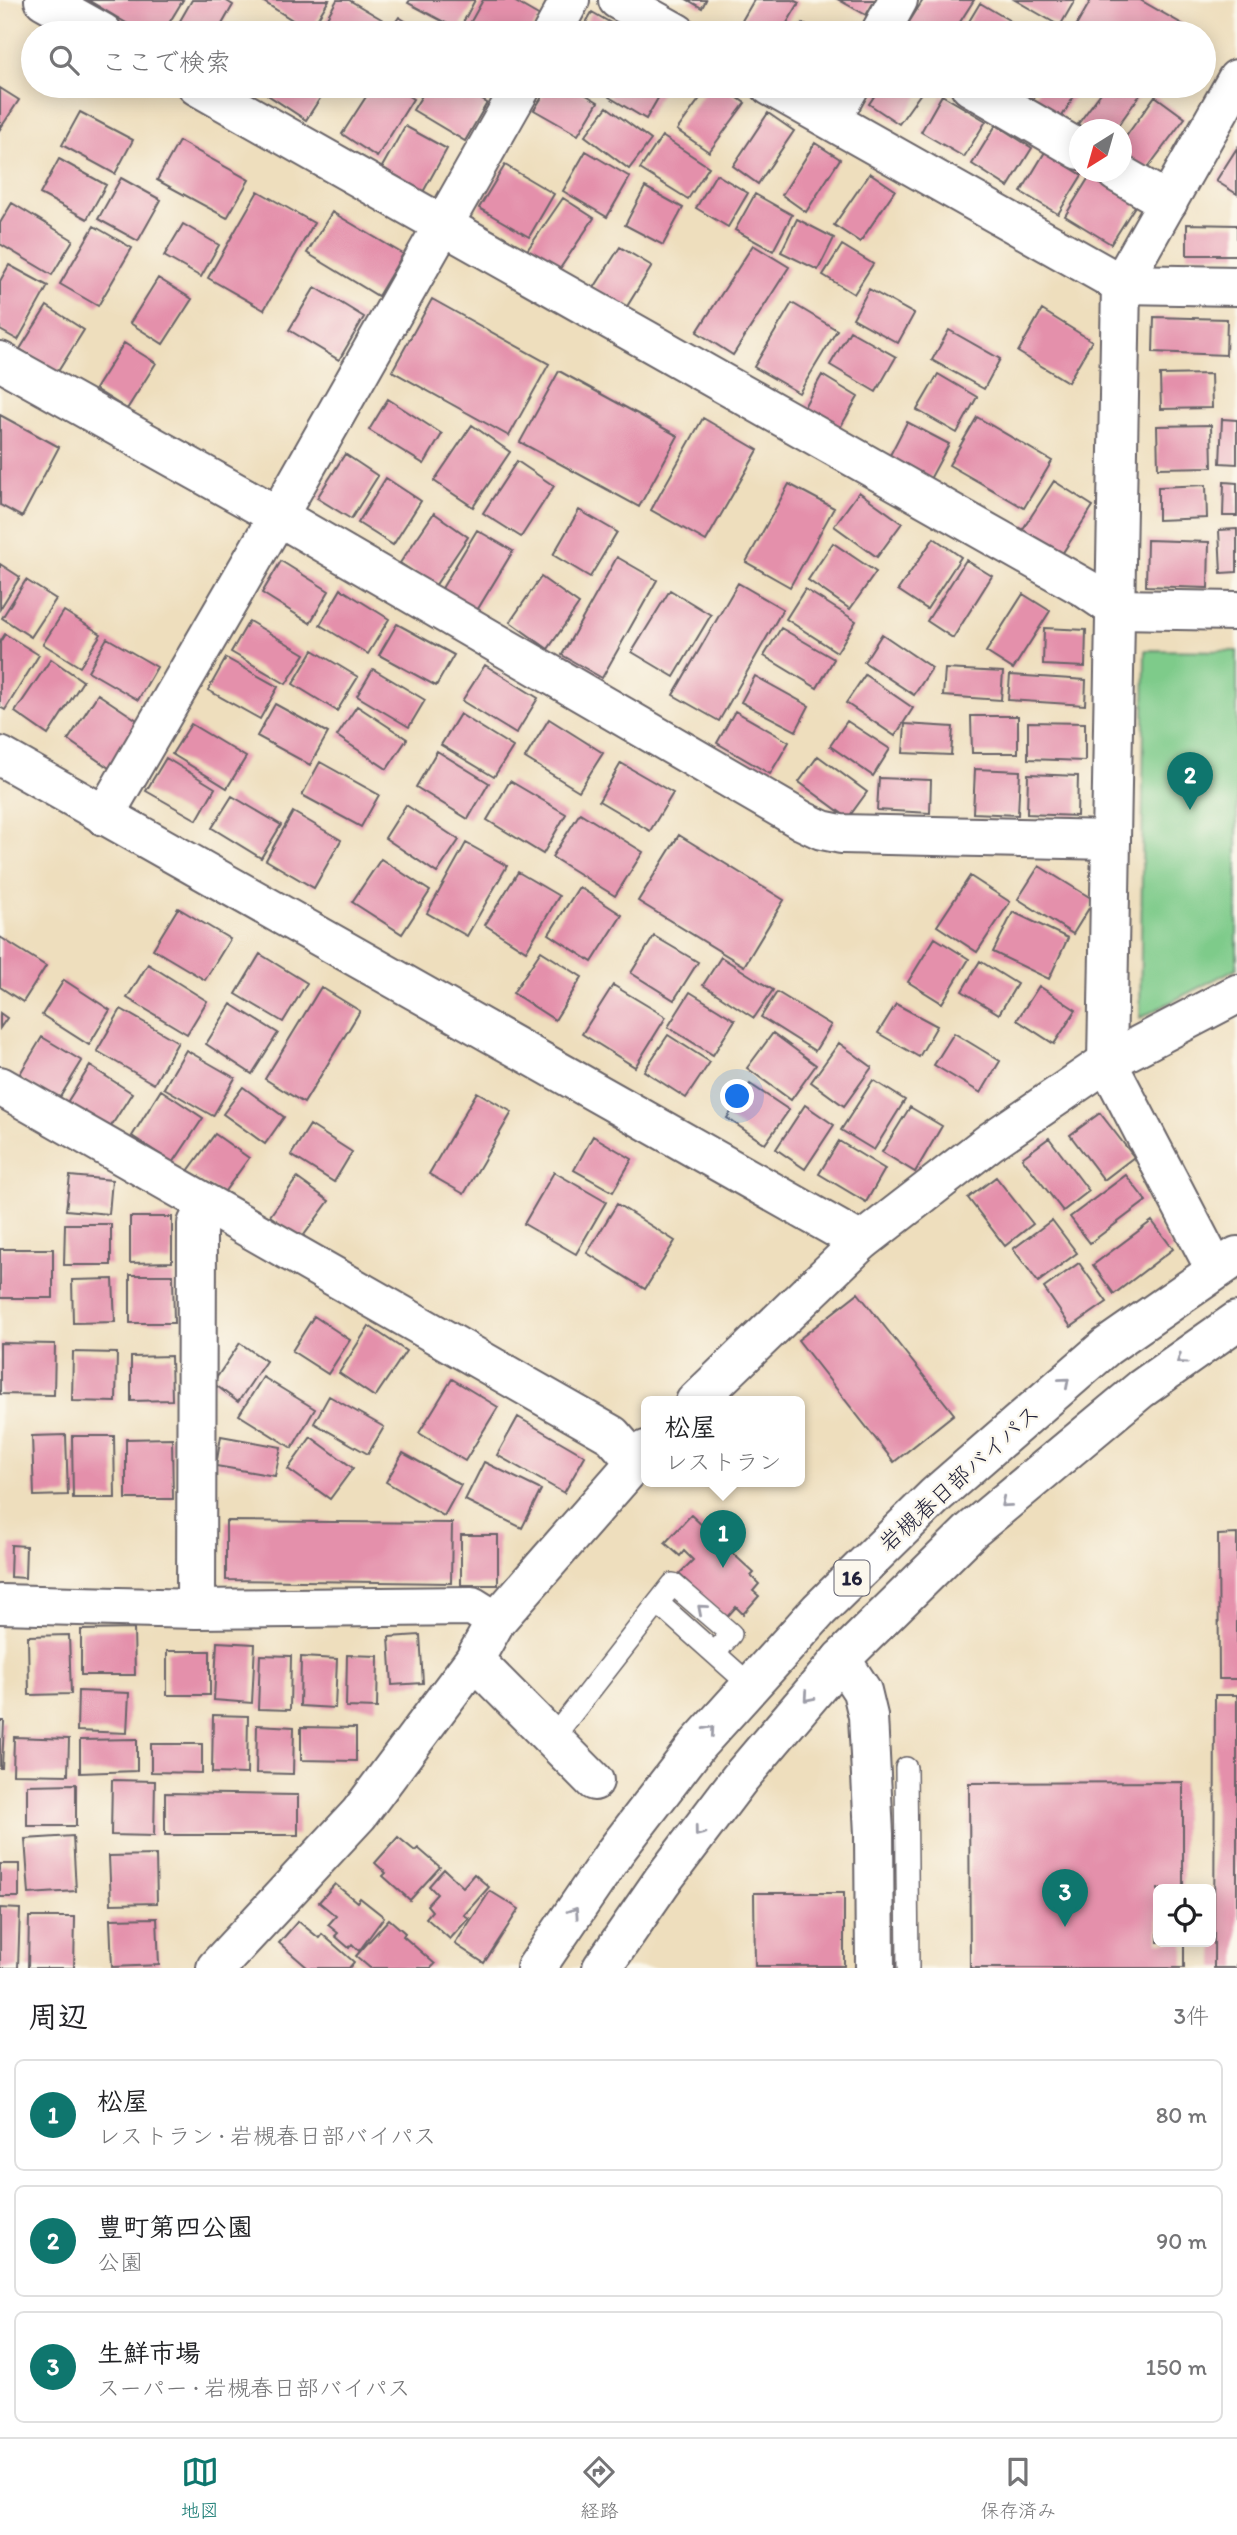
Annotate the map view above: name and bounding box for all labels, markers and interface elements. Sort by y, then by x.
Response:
search box [21,21,1216,98]
icon: search [45,41,83,79]
text: ここで検索 [101,46,231,78]
north arrow [1069,119,1132,182]
pin: 2 [1167,752,1213,810]
your location [720,1079,754,1113]
one-way arrow [1176,1352,1189,1364]
one-way arrow [1057,1378,1070,1390]
popup [641,1396,805,1487]
street label: 岩槻春日部バイパス [873,1398,1045,1558]
text: 松屋 [665,1411,717,1443]
text: レストラン [665,1448,781,1476]
one-way arrow [1000,1495,1013,1507]
pin: 1 [700,1510,746,1568]
road number: 16 [834,1560,870,1596]
one-way arrow [698,1605,711,1617]
one-way arrow [803,1689,816,1702]
one-way arrow [702,1725,715,1738]
one-way arrow [695,1825,708,1837]
pin: 3 [1042,1869,1088,1927]
map controls [1153,1884,1216,1947]
button: locate [1153,1884,1216,1947]
one-way arrow [566,1906,579,1919]
text: 周辺 [28,1998,88,2035]
text: 3件 [1173,2002,1209,2030]
text: 松屋 [97,2085,149,2117]
text: 1 [48,2101,58,2129]
text: 80 m [1156,2101,1207,2129]
text: レストラン · 岩槻春日部バイパス [97,2122,436,2150]
text: 豊町第四公園 [97,2211,253,2243]
text: 2 [47,2227,59,2255]
text: 90 m [1156,2227,1207,2255]
text: 公園 [97,2248,143,2276]
text: 生鮮市場 [97,2337,201,2369]
text: 3 [47,2353,59,2381]
text: 150 m [1146,2353,1207,2381]
text: スーパー · 岩槻春日部バイパス [97,2374,411,2402]
tab: 地図 [181,2453,219,2522]
tab: 経路 [580,2453,618,2522]
tab: 保存済み [980,2453,1056,2522]

